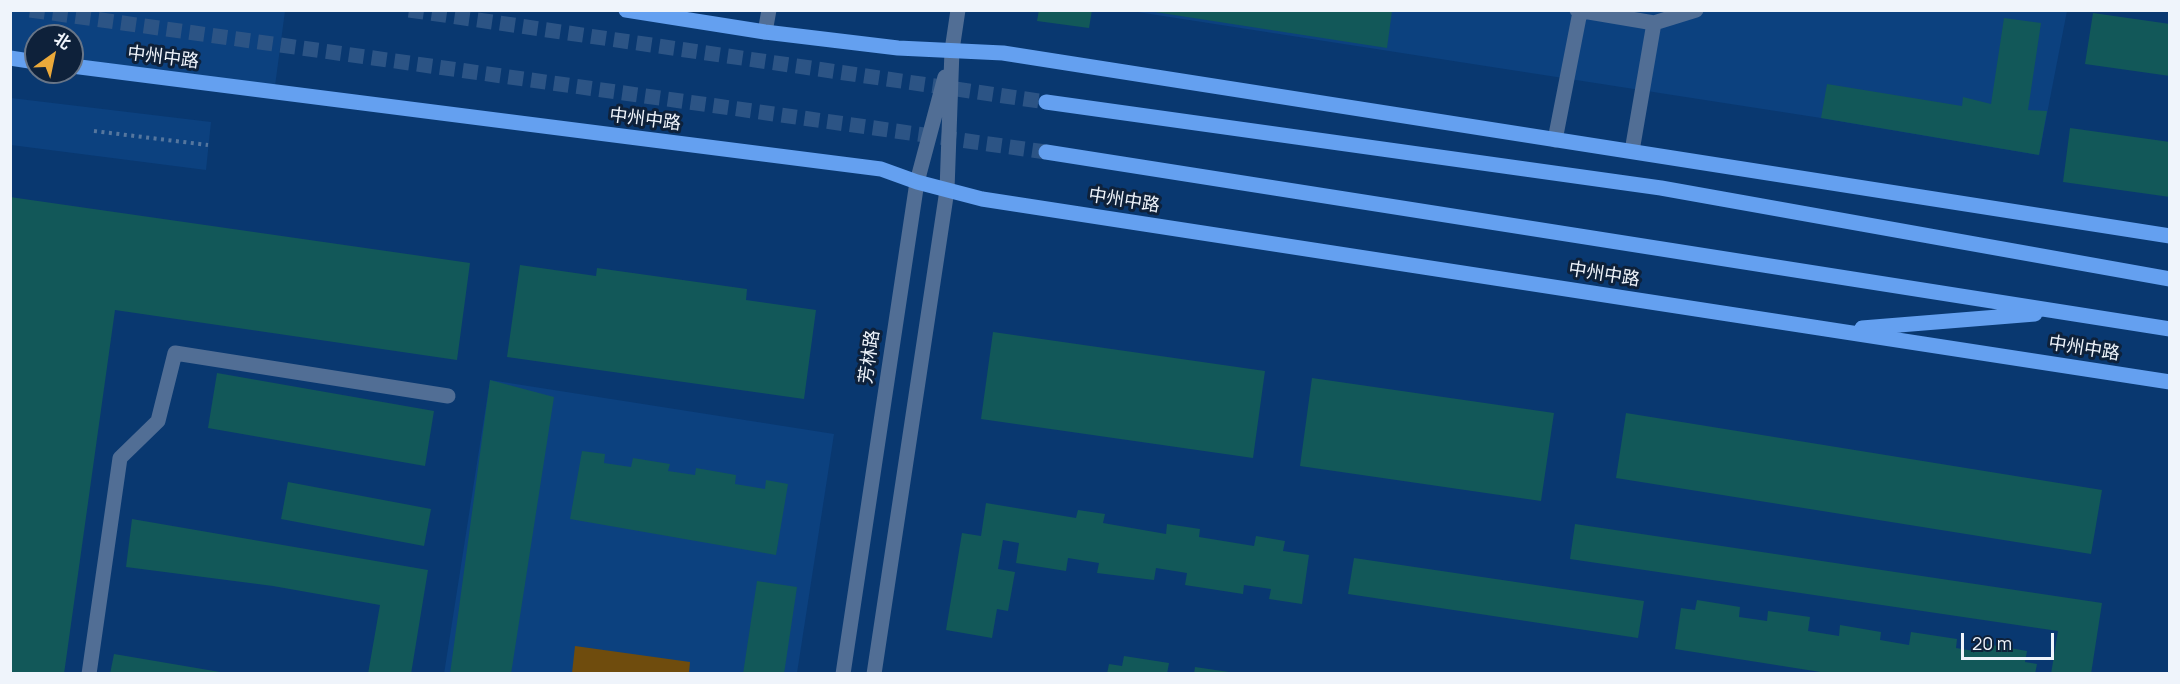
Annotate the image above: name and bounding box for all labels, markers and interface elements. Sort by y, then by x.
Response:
north arrow [24,24,84,84]
text: 北 [50,27,75,54]
street label: 中州中路 [126,43,200,73]
street label: 中州中路 [608,105,682,135]
street label: 中州中路 [1087,185,1161,217]
street label: 中州中路 [1567,259,1641,291]
street label: 芳林路 [856,329,884,385]
street label: 中州中路 [2047,333,2121,365]
scale bar [1964,621,2057,659]
text: 20 m [1972,631,2012,655]

